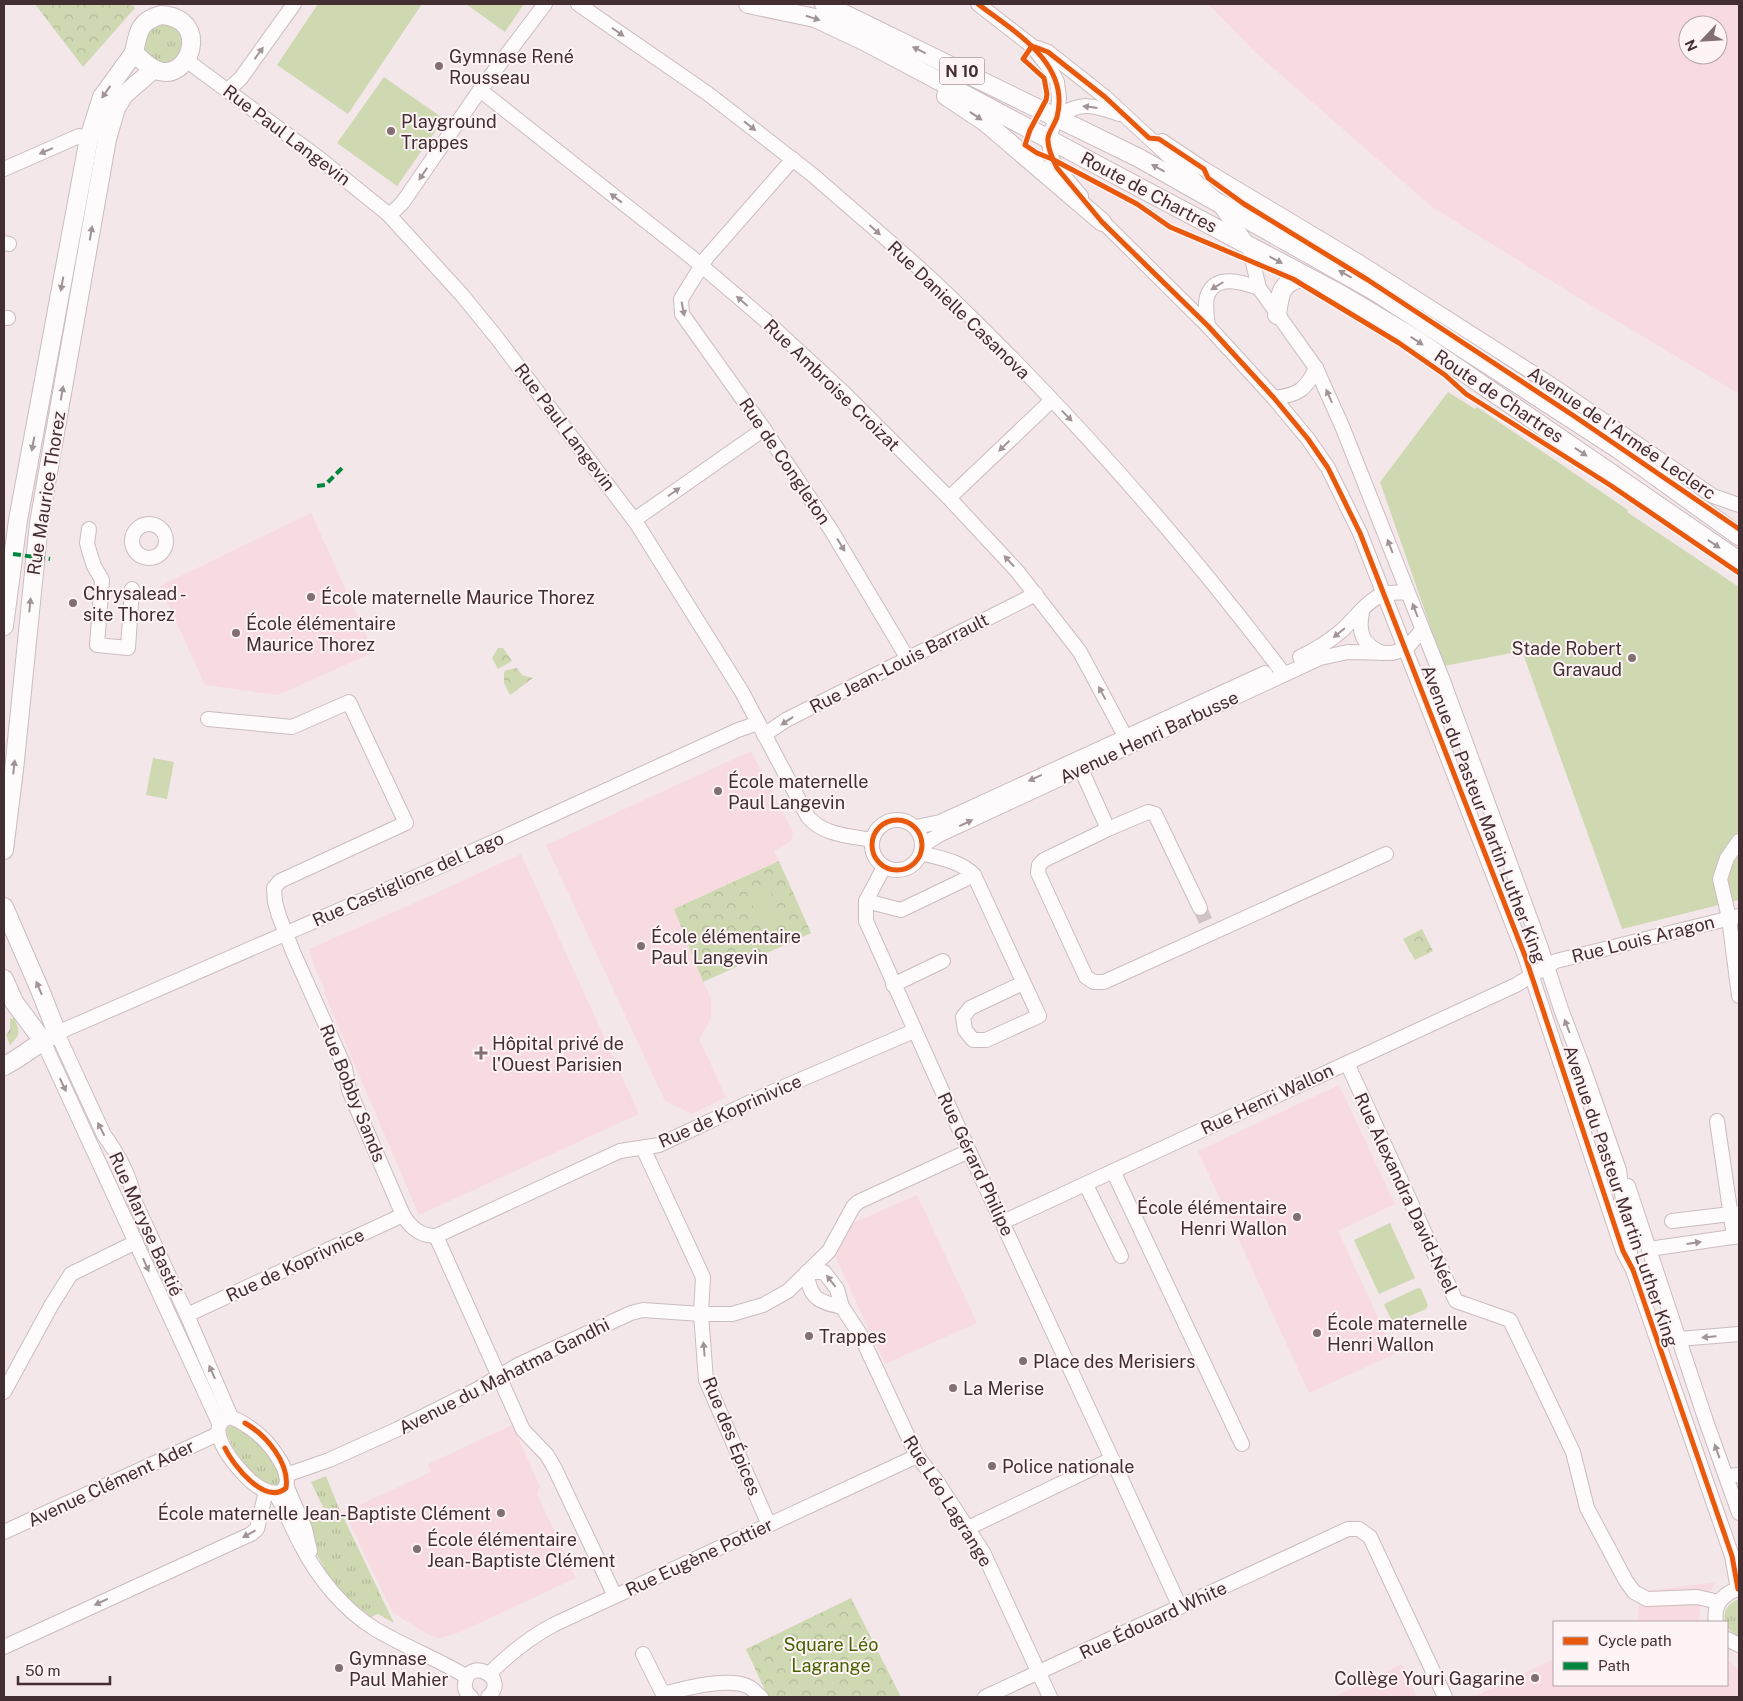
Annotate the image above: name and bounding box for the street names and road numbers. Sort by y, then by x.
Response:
road number: N 10 [940,58,984,84]
street label: Rue Paul Langevin [219,80,355,190]
street label: Route de Chartres [1077,147,1221,237]
street label: Rue Danielle Casanova [884,237,1034,383]
street label: Rue Ambroise Croizat [760,315,904,455]
street label: Route de Chartres [1430,345,1568,447]
street label: Rue Paul Langevin [510,359,620,495]
street label: Avenue de l'Armée Leclerc [1524,362,1720,504]
street label: Rue de Congleton [735,394,835,528]
street label: Rue Maurice Thorez [23,409,69,577]
street label: Rue Jean-Louis Barrault [806,609,992,717]
street label: Avenue du Pasteur Martin Luther King [1417,662,1551,966]
street label: Avenue Henri Barbusse [1056,686,1242,788]
street label: Rue Castiglione del Lago [309,827,507,931]
street label: Rue Louis Aragon [1569,911,1717,967]
street label: Rue Bobby Sands [316,1021,390,1165]
street label: Avenue du Pasteur Martin Luther King [1559,1042,1683,1350]
street label: Rue Henri Wallon [1197,1059,1337,1139]
street label: Rue de Koprinivice [655,1070,805,1152]
street label: Rue Gérard Philipe [933,1089,1019,1239]
street label: Rue Alexandra David-Néel [1350,1089,1462,1297]
street label: Rue Maryse Bastié [105,1149,187,1299]
street label: Rue de Koprivnice [223,1224,367,1306]
street label: Avenue du Mahatma Gandhi [395,1314,613,1438]
street label: Rue des Épices [699,1373,766,1498]
street label: Rue Léo Lagrange [899,1431,997,1571]
street label: Avenue Clément Ader [24,1435,198,1531]
street label: Rue Eugène Pottier [622,1514,776,1600]
street label: Rue Édouard White [1076,1576,1230,1663]

